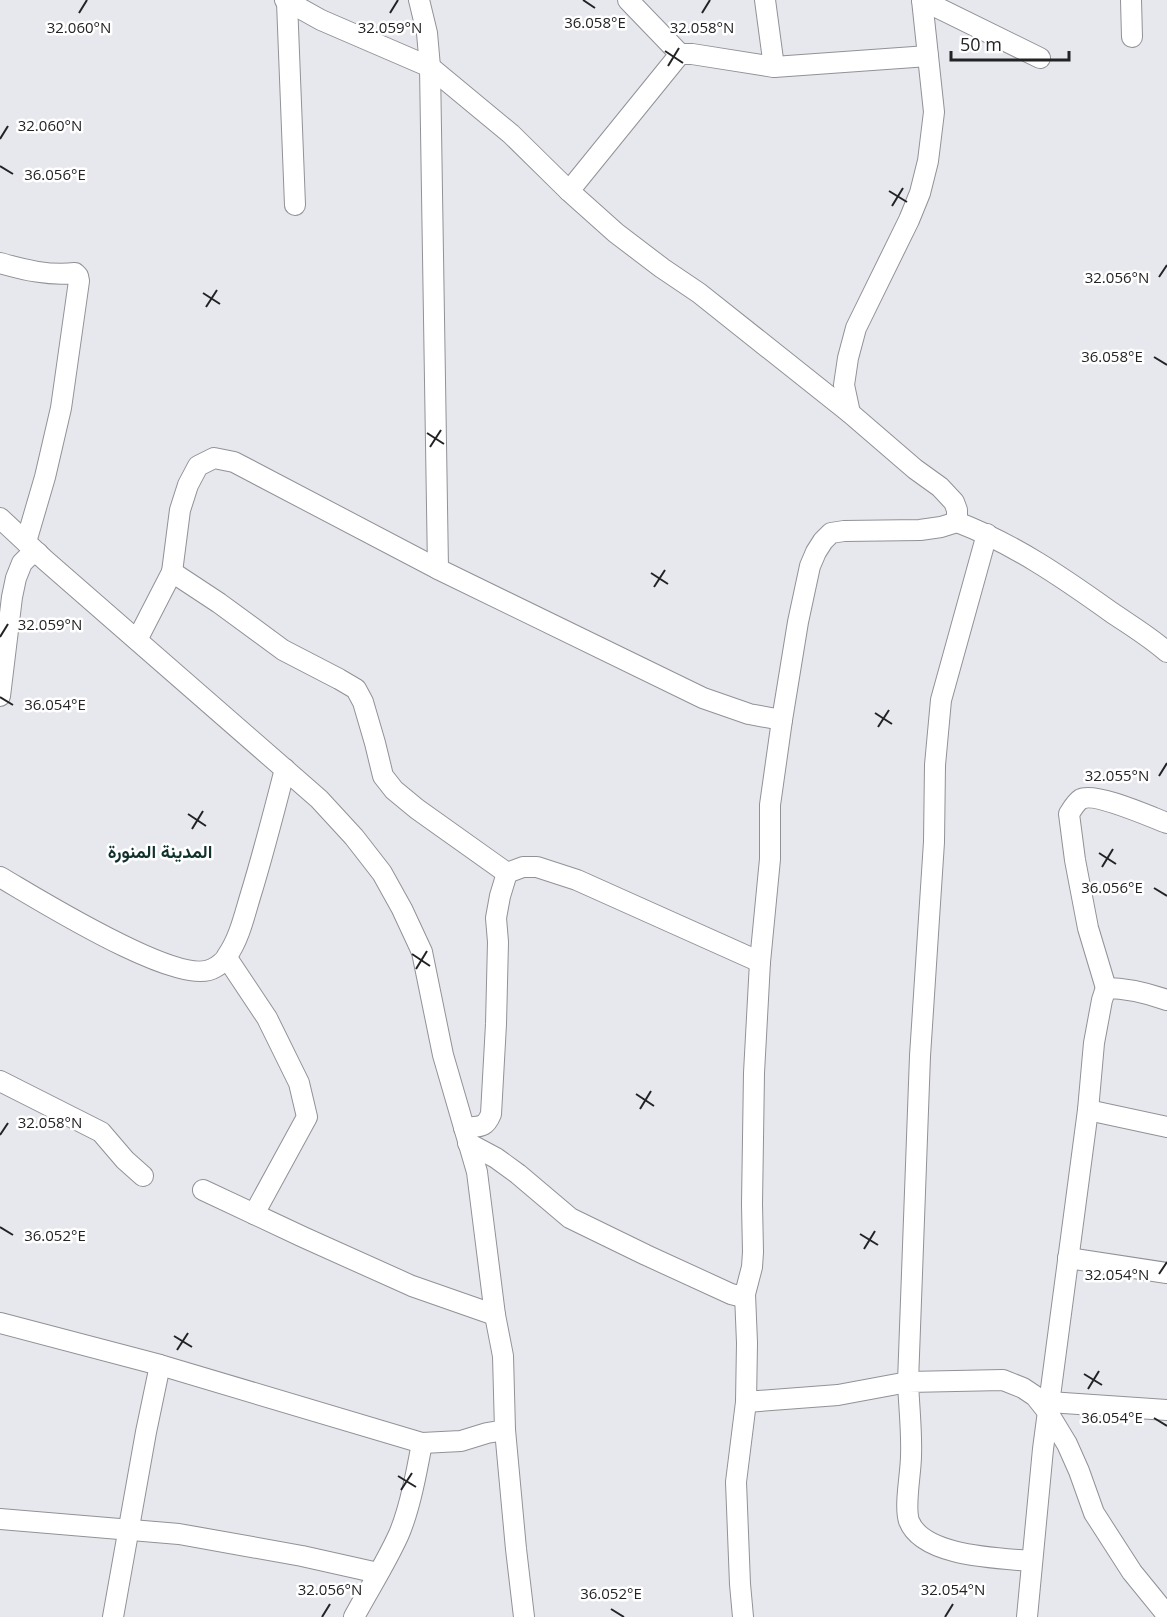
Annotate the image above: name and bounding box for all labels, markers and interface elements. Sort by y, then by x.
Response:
text: 36.058°E [564,12,626,32]
text: 32.060°N [47,17,111,37]
text: 32.059°N [358,17,422,37]
text: 32.058°N [670,17,734,37]
scale bar [951,24,1070,62]
text: 50 m [960,32,1002,56]
text: 32.060°N [18,115,82,135]
text: 36.056°E [24,164,86,184]
text: 32.056°N [1085,267,1149,287]
text: 36.058°E [1081,346,1143,366]
text: 32.059°N [18,614,82,634]
text: 36.054°E [24,694,86,714]
text: 32.055°N [1085,765,1149,785]
district label: المدينة المنورة [108,839,212,863]
text: 36.056°E [1081,877,1143,897]
text: 32.058°N [18,1112,82,1132]
text: 36.052°E [24,1225,86,1245]
text: 32.054°N [1085,1264,1149,1284]
text: 36.054°E [1081,1407,1143,1427]
text: 32.056°N [298,1579,362,1599]
text: 32.054°N [921,1579,985,1599]
text: 36.052°E [580,1583,642,1603]

